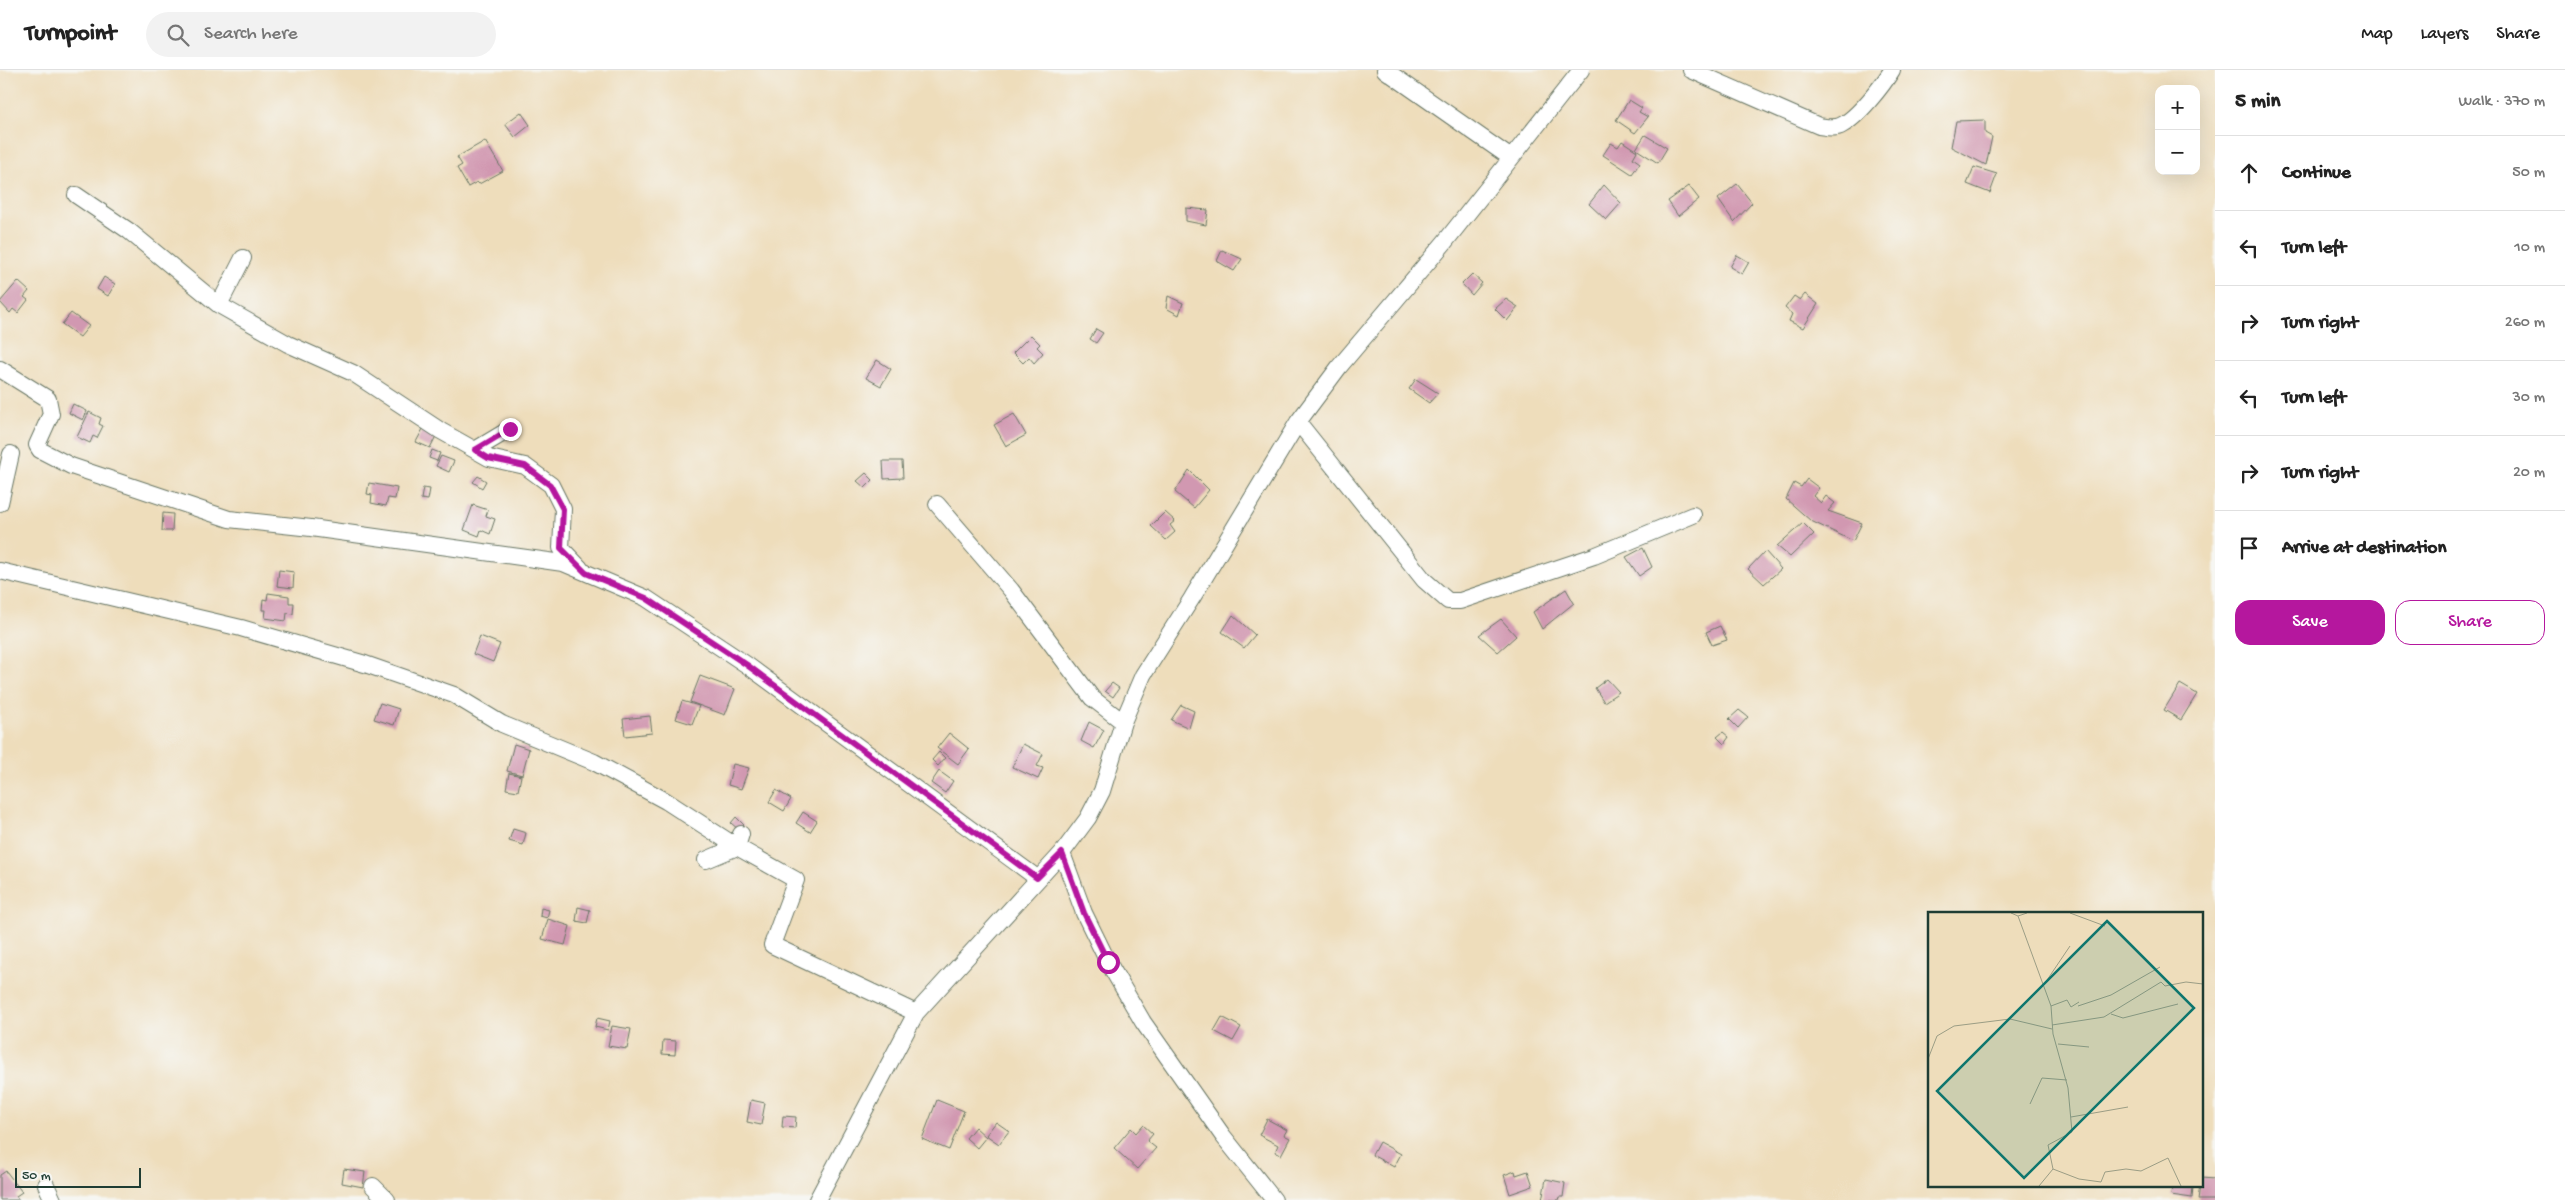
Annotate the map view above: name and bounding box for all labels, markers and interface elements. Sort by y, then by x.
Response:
search box [146,12,496,57]
text: Turnpoint [25,20,116,49]
icon: search [164,21,192,49]
text: Search here [204,23,298,46]
text: Map [2361,24,2393,45]
text: Layers [2421,24,2468,45]
text: Share [2496,24,2540,45]
map controls [2155,85,2200,175]
button: + [2155,85,2200,130]
text: 5 min [2235,90,2280,115]
text: Walk · 370 m [2458,93,2545,112]
button: − [2155,130,2200,175]
icon: ahead [2235,159,2263,187]
text: Continue [2282,162,2351,185]
text: 50 m [2512,164,2545,183]
icon: left [2235,234,2263,262]
text: Turn left [2282,237,2346,260]
text: 10 m [2514,239,2545,258]
icon: right [2235,309,2263,337]
text: Turn right [2282,312,2358,335]
text: 260 m [2505,314,2545,333]
icon: left [2235,384,2263,412]
text: Turn left [2282,387,2346,410]
text: 30 m [2512,389,2545,408]
route end [499,418,522,441]
icon: right [2235,459,2263,487]
text: Turn right [2282,462,2358,485]
text: 20 m [2513,464,2545,483]
icon: arrive [2235,534,2263,562]
text: Arrive at destination [2282,537,2446,560]
button: Save [2235,600,2385,645]
button: Share [2395,600,2545,645]
inset map [1928,912,2202,1188]
route start [1097,951,1120,974]
scale bar [15,1165,141,1188]
text: 50 m [22,1168,51,1185]

